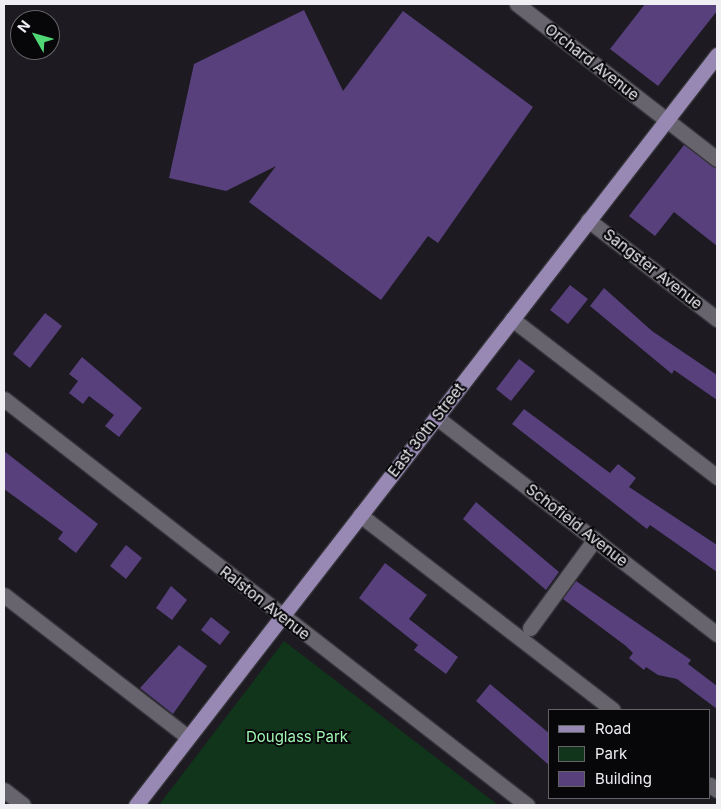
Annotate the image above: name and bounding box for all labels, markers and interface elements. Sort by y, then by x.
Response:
north arrow [10,10,60,60]
text: N [14,17,34,36]
street label: Orchard Avenue [541,20,643,104]
street label: Sangster Avenue [600,225,706,313]
street label: East 30th Street [384,380,468,480]
street label: Schofield Avenue [523,480,631,570]
street label: Ralston Avenue [216,562,314,644]
legend [548,709,711,799]
text: Road [595,719,631,738]
park label: Douglass Park [246,728,348,746]
text: Park [595,744,627,763]
text: Building [595,769,652,788]

